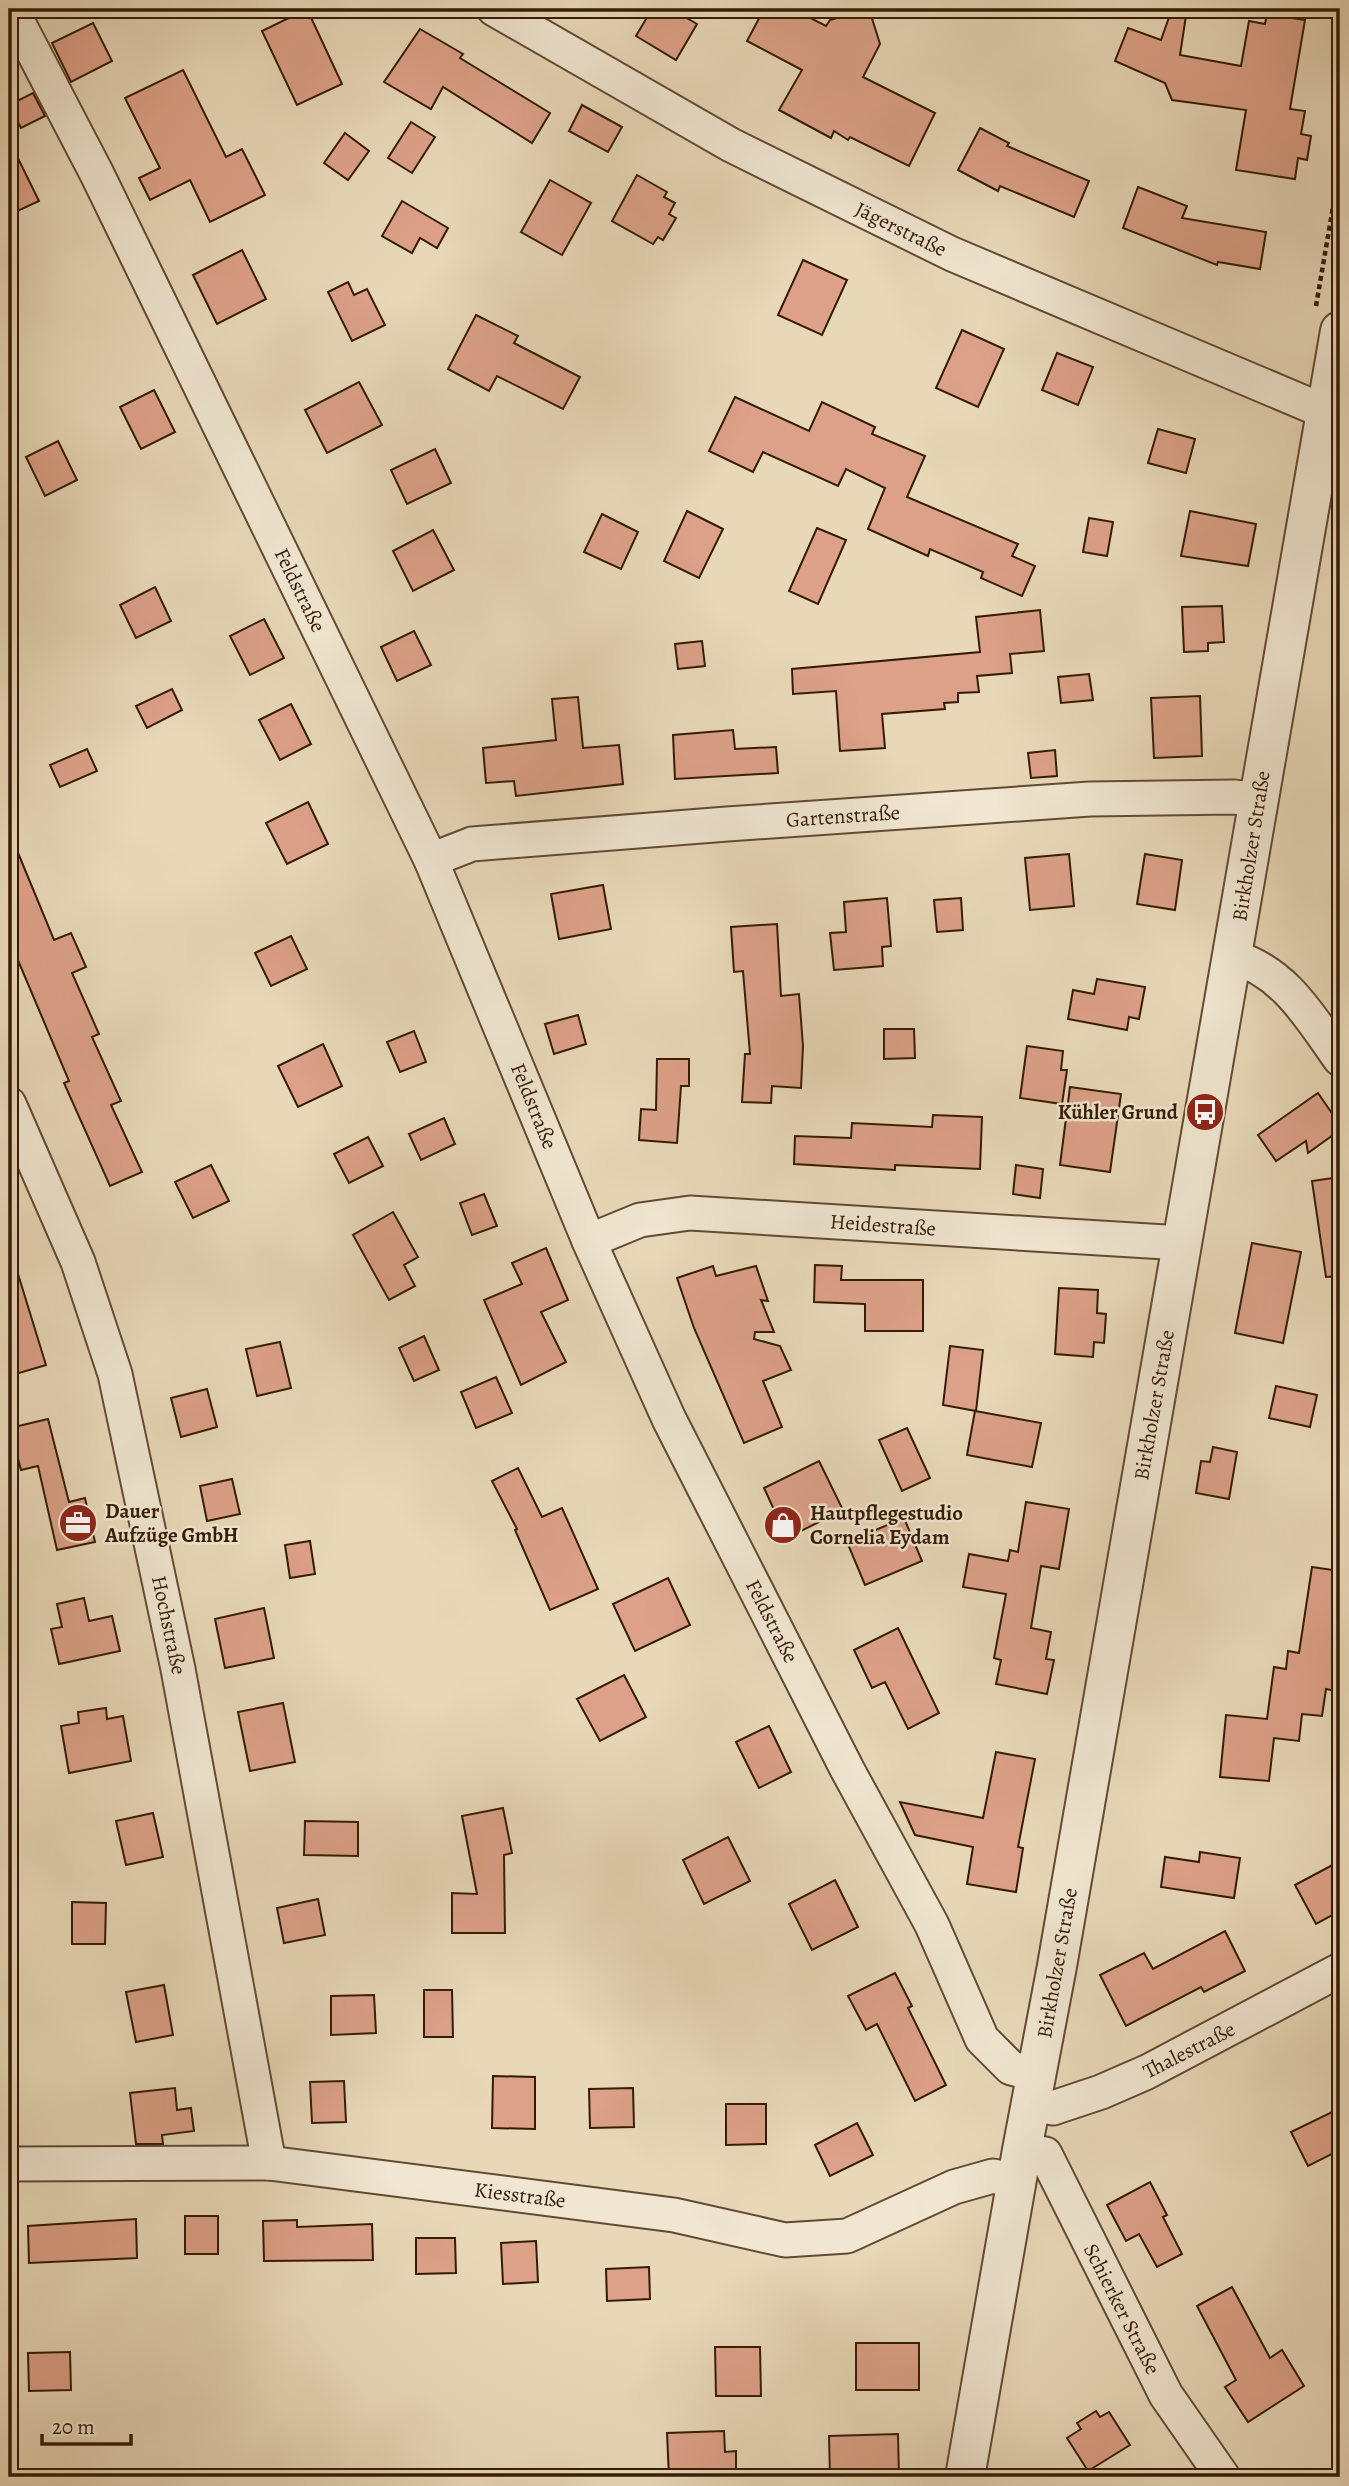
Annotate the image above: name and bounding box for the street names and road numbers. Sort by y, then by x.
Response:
street label: Jägerstraße [850,195,952,263]
street label: Feldstraße [268,543,332,637]
street label: Birkholzer Straße [1225,769,1277,923]
street label: Gartenstraße [785,798,901,834]
street label: Feldstraße [504,1059,564,1153]
street label: Heidestraße [829,1207,937,1243]
street label: Birkholzer Straße [1127,1328,1181,1482]
street label: Hochstraße [145,1573,193,1677]
street label: Feldstraße [739,1574,805,1668]
street label: Birkholzer Straße [1030,1886,1084,2040]
street label: Thalestraße [1138,2015,1240,2085]
street label: Kiesstraße [473,2176,567,2214]
street label: Schierker Straße [1077,2239,1167,2379]

